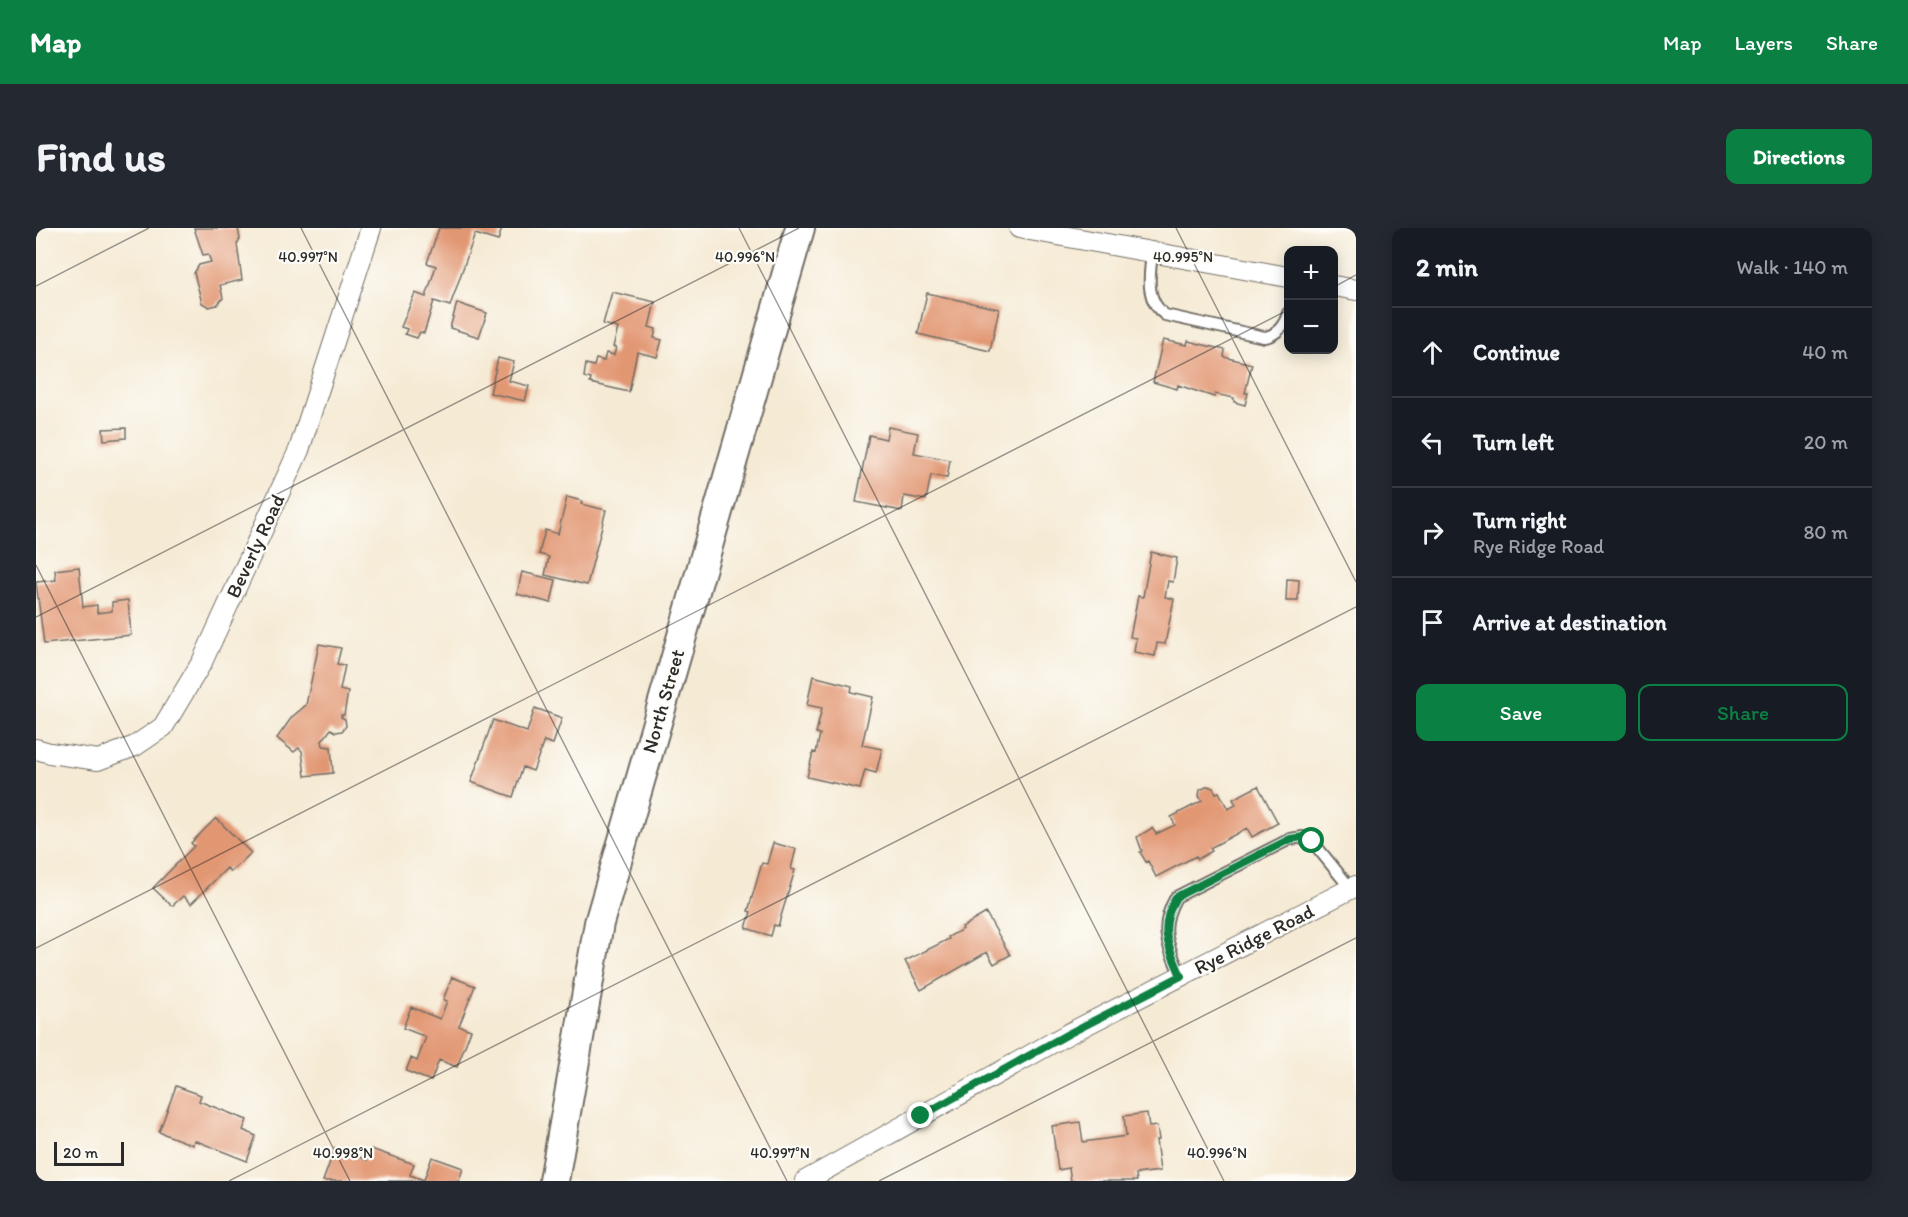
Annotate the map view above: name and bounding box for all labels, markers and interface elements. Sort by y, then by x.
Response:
text: Map [30,25,81,59]
text: Map [1663,30,1702,55]
text: Layers [1735,30,1793,55]
text: Share [1826,30,1878,55]
button: Directions [1726,129,1872,184]
text: Find us [36,131,166,182]
map controls [1284,246,1338,354]
button: + [1284,246,1338,300]
text: 40.997°N [278,248,338,266]
text: 40.996°N [715,248,775,266]
text: 40.995°N [1153,248,1213,266]
text: 2 min [1416,251,1478,283]
text: Walk · 140 m [1737,255,1848,279]
button: − [1284,300,1338,354]
icon: ahead [1416,336,1449,369]
text: Continue [1473,339,1560,366]
text: 40 m [1802,340,1848,364]
icon: left [1416,426,1449,459]
text: Turn left [1473,429,1554,456]
text: 20 m [1804,430,1848,454]
street label: Beverly Road [221,490,290,602]
text: Turn right [1473,507,1567,534]
icon: right [1416,516,1449,549]
text: 80 m [1803,520,1848,544]
text: Rye Ridge Road [1473,534,1604,558]
icon: arrive [1416,606,1449,639]
text: Arrive at destination [1473,609,1667,636]
street label: North Street [637,646,689,756]
button: Save [1416,684,1626,741]
button: Share [1638,684,1848,741]
route start [1298,827,1324,853]
street label: Rye Ridge Road [1190,898,1318,980]
route end [907,1102,933,1128]
scale bar [54,1139,124,1166]
text: 20 m [63,1143,98,1162]
text: 40.998°N [313,1144,373,1162]
text: 40.997°N [750,1144,810,1162]
text: 40.996°N [1187,1144,1247,1162]

